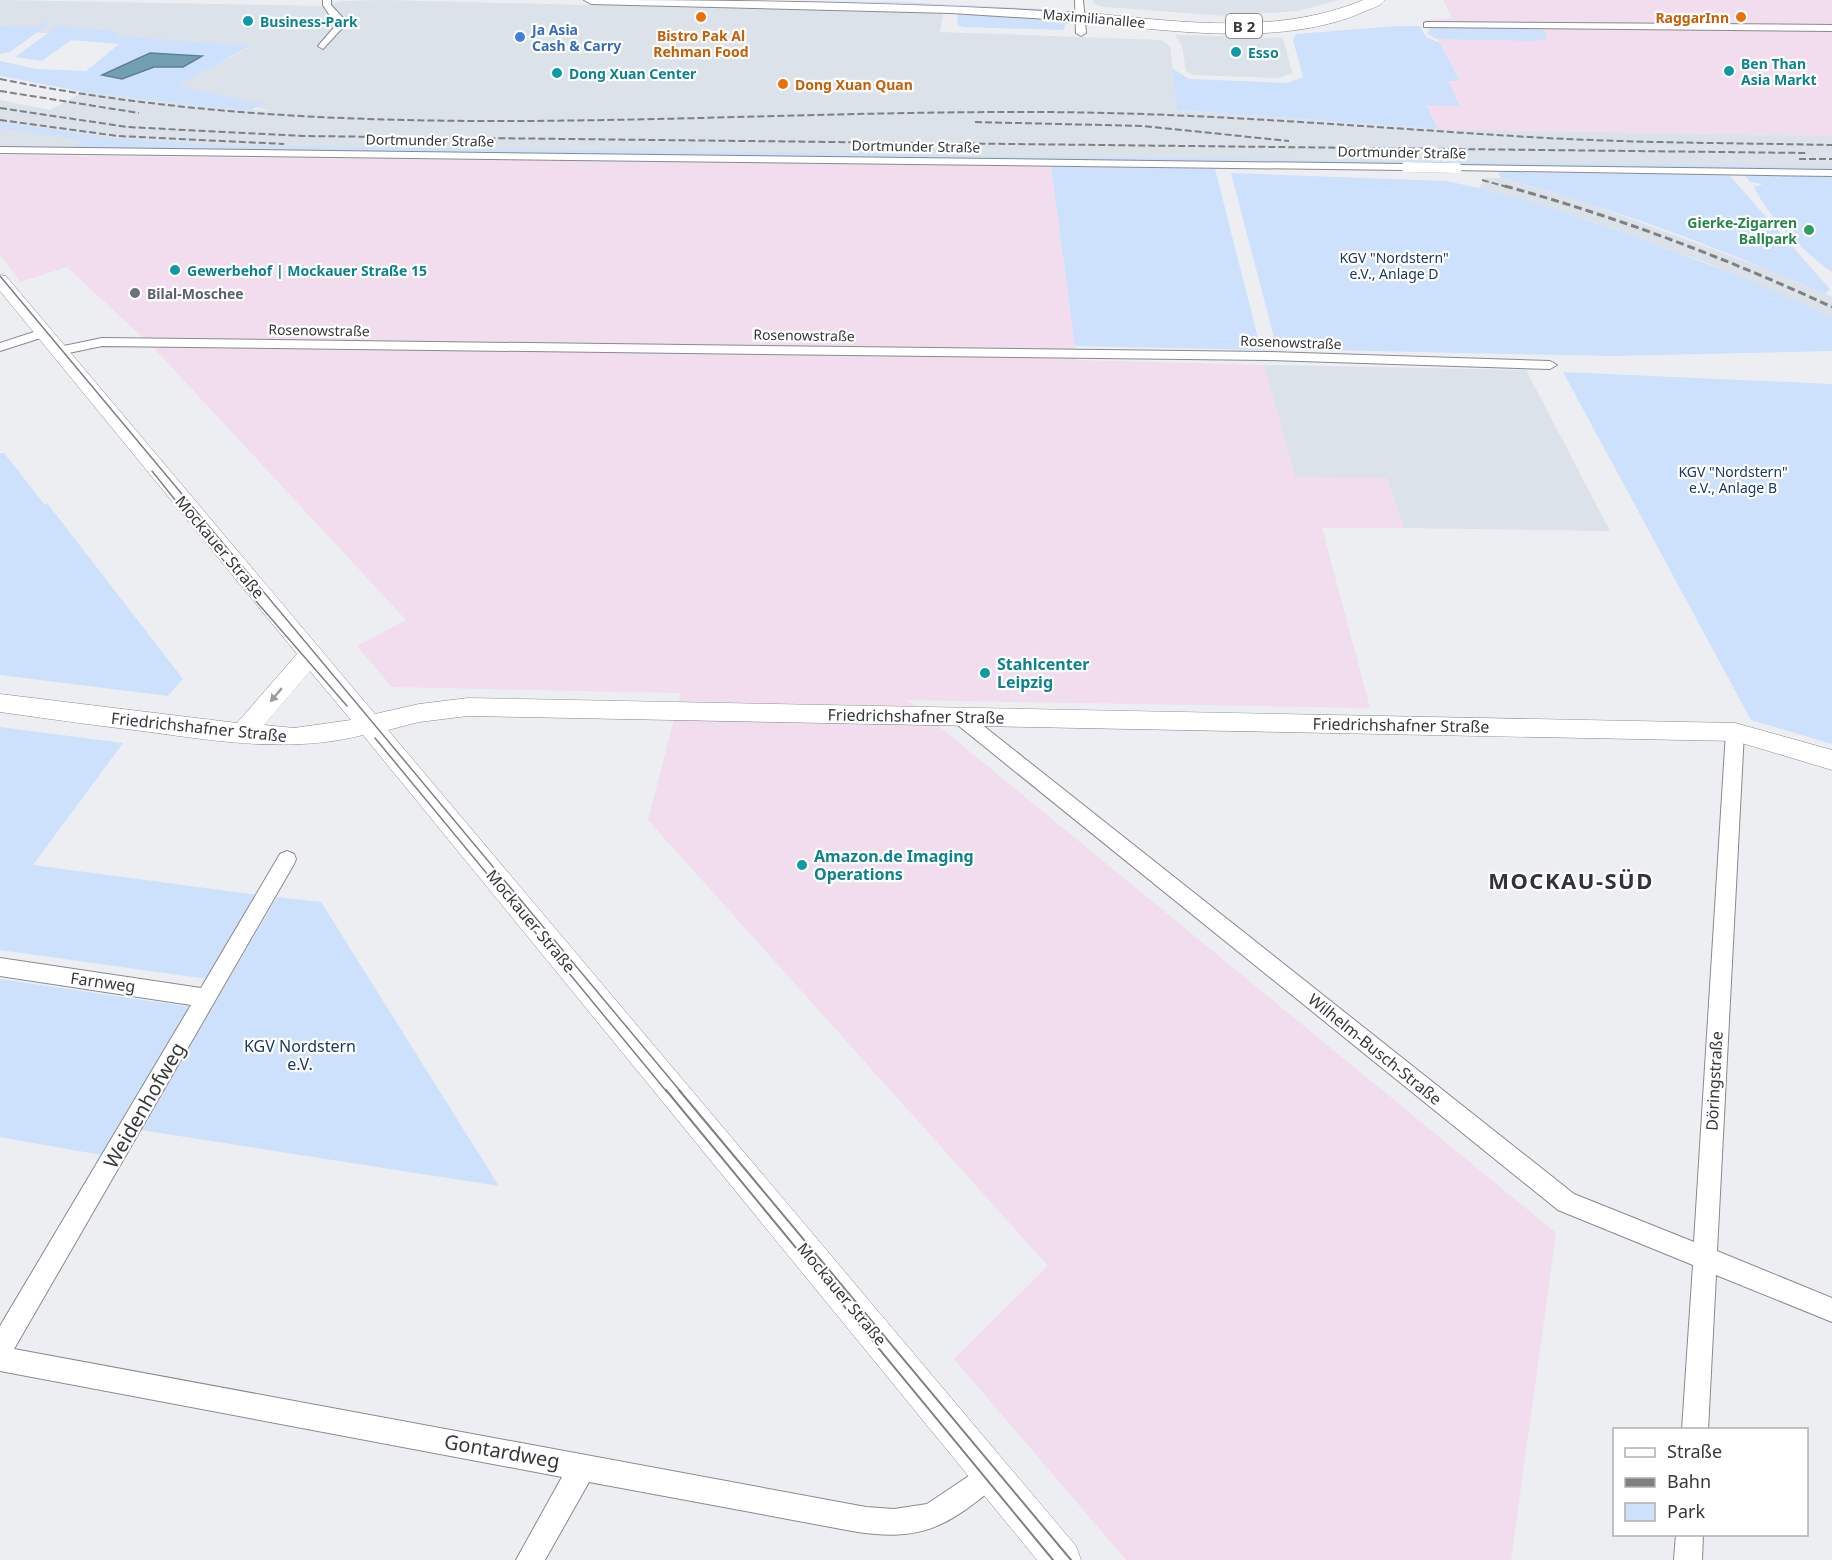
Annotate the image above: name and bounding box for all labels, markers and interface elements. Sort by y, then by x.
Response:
street label: Maximilianallee [1042,4,1146,32]
place label: RaggarInn [1655,8,1729,27]
marker: Bistro Pak Al Rehman Food [694,10,708,24]
marker: RaggarInn [1734,10,1748,24]
place label: Business-Park [260,12,358,31]
marker: Business-Park [241,14,255,28]
road number: B 2 [1226,14,1262,38]
place label: Ja Asia Cash & Carry [530,20,621,55]
place label: Bistro Pak Al Rehman Food [653,26,749,61]
marker: Ja Asia Cash & Carry [513,30,527,44]
place label: Esso [1248,43,1279,62]
marker: Esso [1229,45,1243,59]
place label: Ben Than Asia Markt [1741,54,1817,89]
place label: Dong Xuan Center [569,64,697,83]
marker: Ben Than Asia Markt [1722,64,1736,78]
marker: Dong Xuan Center [550,66,564,80]
place label: Dong Xuan Quan [795,75,913,94]
marker: Dong Xuan Quan [776,77,790,91]
street label: Dortmunder Straße [366,129,495,151]
street label: Dortmunder Straße [852,135,981,157]
street label: Dortmunder Straße [1338,141,1467,163]
place label: Gierke-Zigarren Ballpark [1687,213,1797,248]
marker: Gierke-Zigarren Ballpark [1802,223,1816,237]
park label: KGV "Nordstern" e.V., Anlage D [1339,248,1449,283]
place label: Gewerbehof | Mockauer Straße 15 [187,261,427,280]
marker: Gewerbehof | Mockauer Straße 15 [168,263,182,277]
place label: Bilal-Moschee [147,284,244,303]
marker: Bilal-Moschee [128,286,142,300]
street label: Rosenowstraße [268,320,370,340]
street label: Rosenowstraße [753,325,855,345]
street label: Rosenowstraße [1240,331,1342,353]
park label: KGV "Nordstern" e.V., Anlage B [1678,462,1788,497]
street label: Mockauer Straße [170,491,270,603]
place label: Stahlcenter Leipzig [997,653,1089,693]
marker: Stahlcenter Leipzig [978,666,992,680]
one-way arrow [271,688,283,703]
street label: Friedrichshafner Straße [827,703,1005,729]
street label: Friedrichshafner Straße [110,707,288,747]
street label: Friedrichshafner Straße [1312,712,1490,738]
place label: Amazon.de Imaging Operations [814,845,974,885]
marker: Amazon.de Imaging Operations [795,858,809,872]
street label: Mockauer Straße [481,865,581,977]
district label: MOCKAU-SÜD [1488,865,1654,895]
street label: Farnweg [69,967,137,997]
street label: Wilhelm-Busch-Straße [1304,988,1446,1110]
street label: Döringstraße [1700,1031,1728,1131]
park label: KGV Nordstern e.V. [244,1035,356,1075]
street label: Weidenhofweg [97,1037,191,1173]
street label: Mockauer Straße [792,1238,892,1350]
street label: Gontardweg [442,1428,562,1474]
legend [1613,1428,1808,1536]
text: Straße [1667,1439,1722,1463]
text: Bahn [1667,1469,1711,1493]
text: Park [1667,1499,1705,1523]

